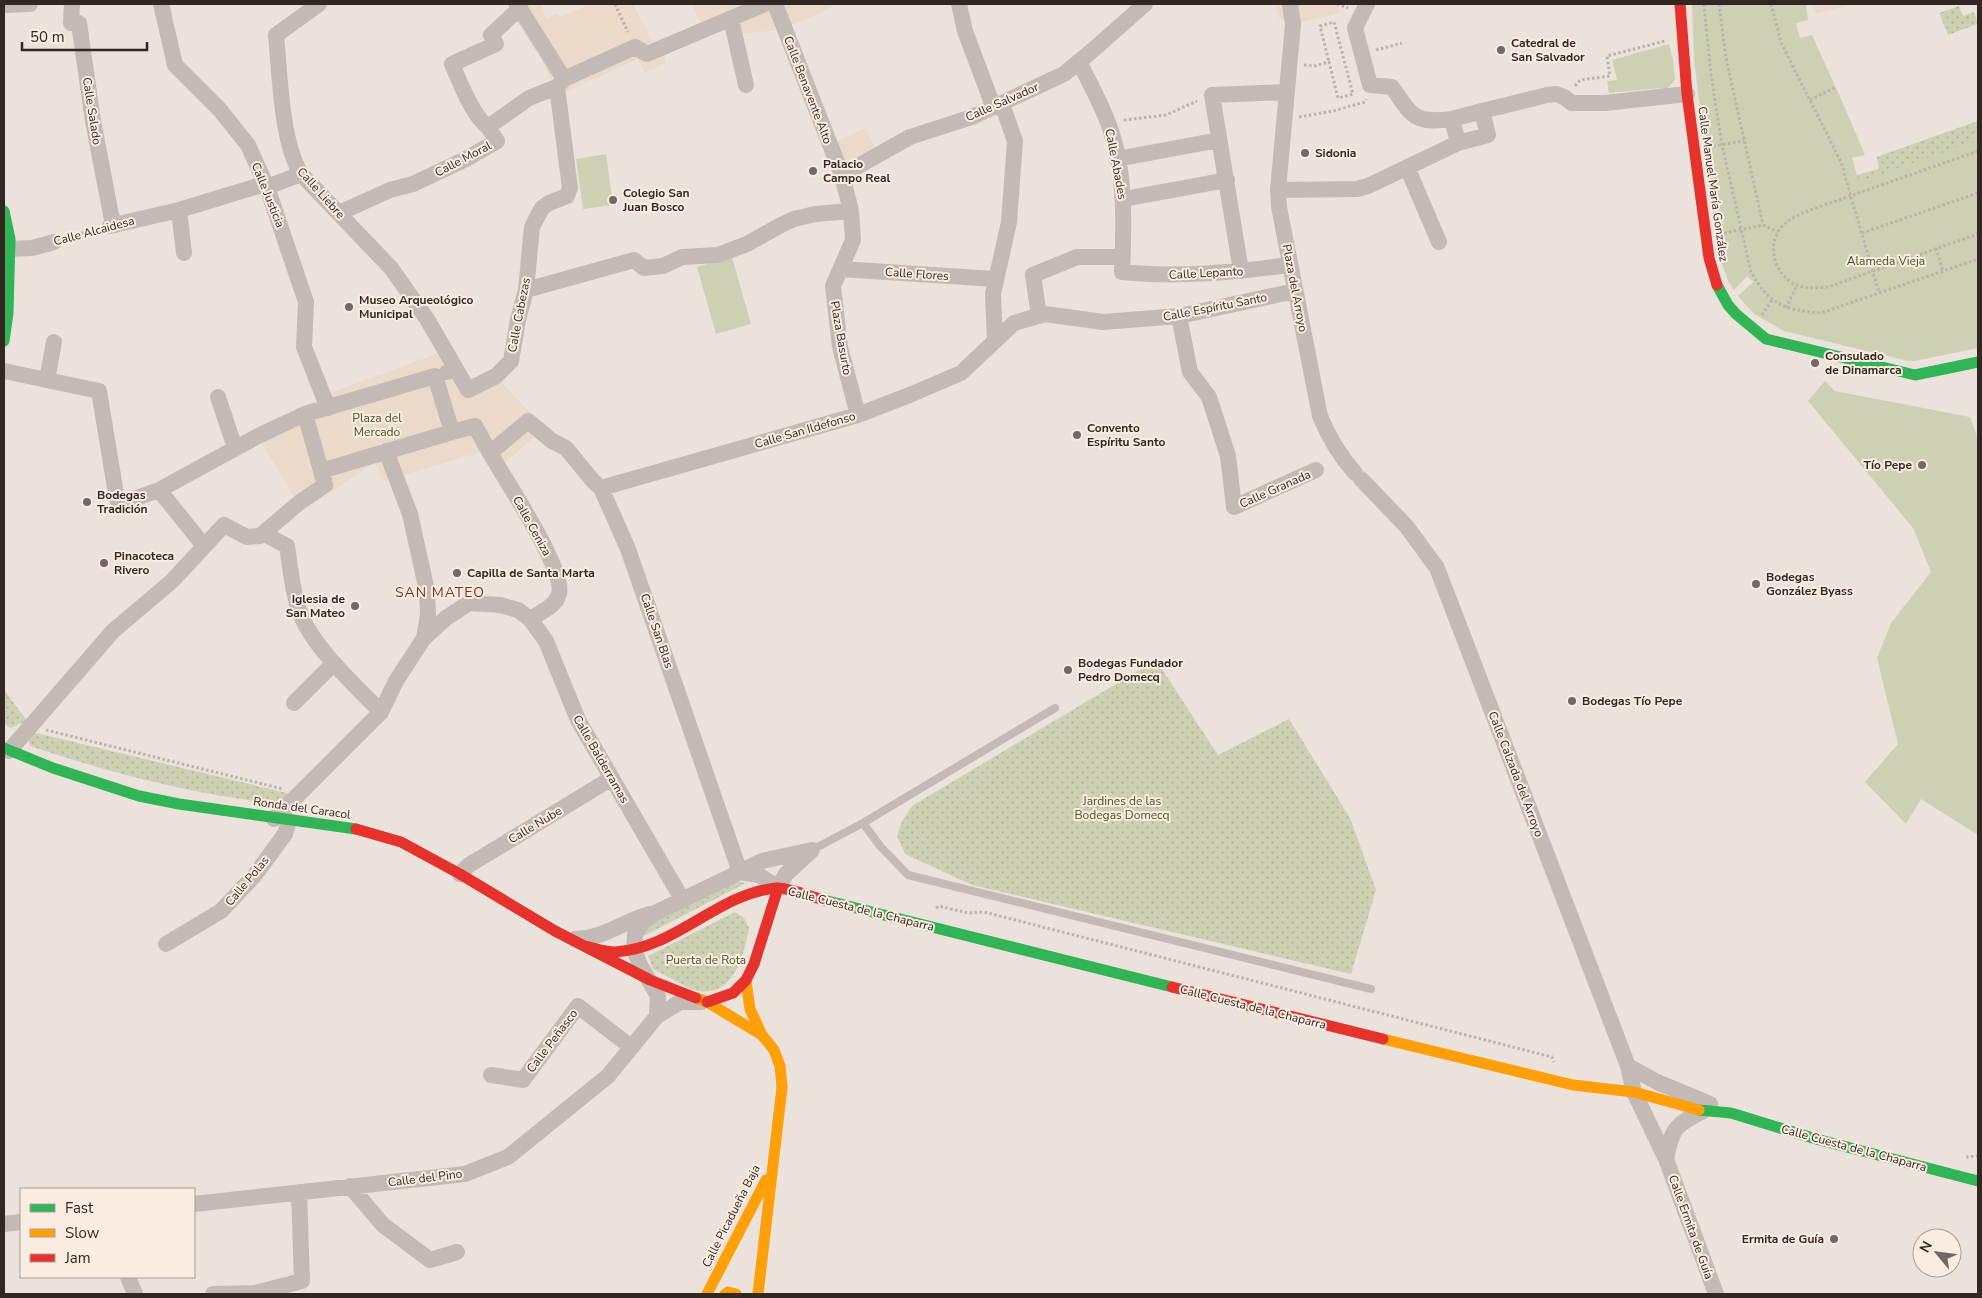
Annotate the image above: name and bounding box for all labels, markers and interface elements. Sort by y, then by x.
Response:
scale bar [22,20,148,52]
text: 50 m [30,27,65,47]
street label: Calle Benavente Alto [780,34,836,147]
place label: Catedral de San Salvador [1511,35,1585,65]
marker: Catedral de San Salvador [1495,44,1507,56]
street label: Calle Salado [79,76,105,146]
street label: Calle Salvador [963,78,1042,125]
street label: Calle Manuel María González [1694,105,1732,263]
street label: Calle Abades [1101,127,1131,201]
street label: Calle Moral [432,137,494,181]
place label: Sidonia [1315,145,1356,161]
marker: Sidonia [1299,147,1311,159]
place label: Palacio Campo Real [823,156,891,186]
street label: Calle Justicia [248,160,288,230]
street label: Calle Liebre [294,164,348,222]
marker: Palacio Campo Real [807,165,819,177]
place label: Colegio San Juan Bosco [622,185,690,215]
marker: Colegio San Juan Bosco [607,194,619,206]
street label: Calle Alcaidesa [52,213,136,249]
street label: Plaza del Arroyo [1279,243,1311,334]
park label: Alameda Vieja [1847,253,1925,269]
street label: Calle Lepanto [1168,263,1244,283]
street label: Calle Flores [885,264,950,284]
street label: Calle Cabezas [504,276,534,354]
street label: Calle Espíritu Santo [1162,289,1269,325]
place label: Museo Arqueológico Municipal [359,292,474,322]
street label: Plaza Basurto [827,300,855,377]
marker: Museo Arqueológico Municipal [343,301,355,313]
place label: Consulado de Dinamarca [1825,348,1902,378]
marker: Consulado de Dinamarca [1809,357,1821,369]
street label: Calle San Ildefonso [753,408,858,452]
park label: Plaza del Mercado [352,410,402,440]
place label: Convento Espíritu Santo [1087,420,1165,450]
marker: Convento Espíritu Santo [1071,429,1083,441]
place label: Tío Pepe [1864,457,1912,473]
marker: Tío Pepe [1916,459,1928,471]
street label: Calle Granada [1237,466,1313,512]
place label: Bodegas Tradición [97,487,148,517]
street label: Calle Ceniza [509,493,555,559]
marker: Bodegas Tradición [81,496,93,508]
place label: Pinacoteca Rivero [114,548,174,578]
marker: Pinacoteca Rivero [98,557,110,569]
place label: Capilla de Santa Marta [467,565,595,581]
marker: Capilla de Santa Marta [451,567,463,579]
place label: Bodegas González Byass [1766,569,1853,599]
marker: Bodegas González Byass [1750,578,1762,590]
district label: SAN MATEO [395,583,485,602]
place label: Iglesia de San Mateo [286,591,345,621]
street label: Calle San Blas [637,591,677,671]
marker: Iglesia de San Mateo [349,600,361,612]
place label: Bodegas Fundador Pedro Domecq [1078,655,1183,685]
marker: Bodegas Fundador Pedro Domecq [1062,664,1074,676]
place label: Bodegas Tío Pepe [1582,693,1683,709]
marker: Bodegas Tío Pepe [1566,695,1578,707]
street label: Calle Calzada del Arroyo [1485,709,1547,839]
street label: Calle Balderramas [569,712,633,806]
street label: Ronda del Caracol [252,793,352,823]
park label: Jardines de las Bodegas Domecq [1074,793,1170,823]
street label: Calle Nube [505,803,565,847]
street label: Calle Polas [221,853,273,909]
street label: Calle Cuesta de la Chaparra [786,883,936,935]
park label: Puerta de Rota [666,952,746,968]
street label: Calle Cuesta de la Chaparra [1178,981,1328,1033]
street label: Calle Peñasco [523,1006,581,1076]
street label: Calle Cuesta de la Chaparra [1779,1121,1929,1175]
street label: Calle Picadueña Baja [698,1162,764,1270]
street label: Calle del Pino [387,1165,463,1190]
street label: Calle Ermita de Guía [1665,1173,1717,1281]
legend [20,1188,195,1278]
text: Fast [65,1198,94,1218]
text: Slow [65,1223,100,1243]
north arrow [1912,1228,1962,1278]
place label: Ermita de Guía [1742,1231,1824,1247]
marker: Ermita de Guía [1828,1233,1840,1245]
text: N [1915,1238,1937,1256]
text: Jam [64,1248,91,1268]

